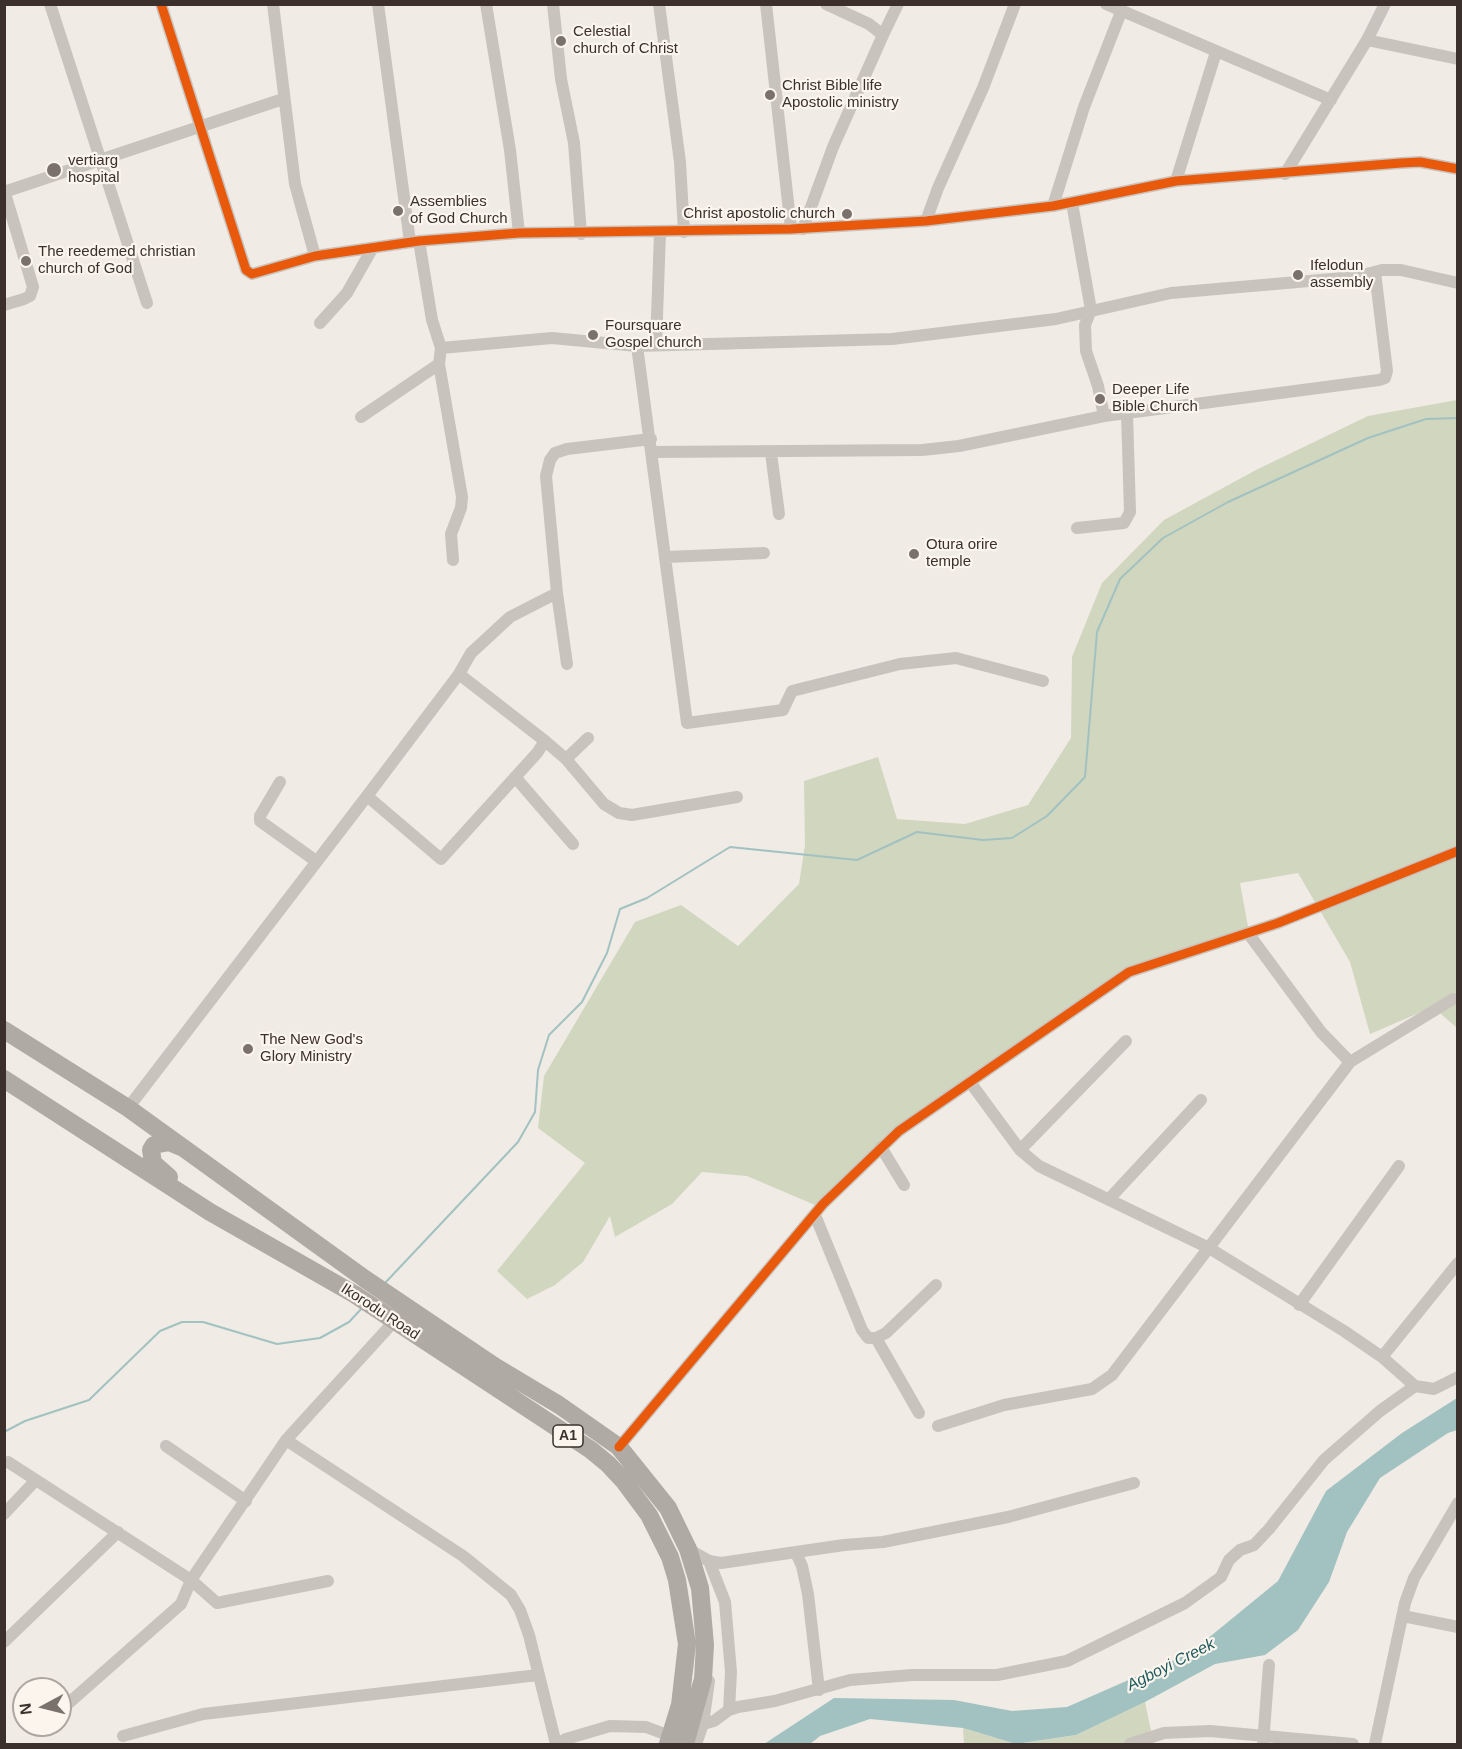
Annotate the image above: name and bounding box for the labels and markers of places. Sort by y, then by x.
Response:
place label: Celestial church of Christ [573,23,678,58]
marker: Celestial church of Christ [554,34,568,48]
place label: Christ Bible life Apostolic ministry [782,77,899,112]
marker: Christ Bible life Apostolic ministry [763,88,777,102]
place label: vertiarg hospital [68,152,120,187]
marker: vertiarg hospital [45,161,63,179]
place label: Assemblies of God Church [410,193,508,228]
marker: Assemblies of God Church [391,204,405,218]
place label: Christ apostolic church [683,205,835,223]
marker: Christ apostolic church [840,207,854,221]
place label: The reedemed christian church of God [38,243,196,278]
marker: The reedemed christian church of God [19,254,33,268]
place label: Ifelodun assembly [1310,257,1373,292]
marker: Ifelodun assembly [1291,268,1305,282]
place label: Foursquare Gospel church [605,317,702,352]
marker: Foursquare Gospel church [586,328,600,342]
place label: Deeper Life Bible Church [1112,381,1198,416]
marker: Deeper Life Bible Church [1093,392,1107,406]
place label: Otura orire temple [926,536,998,571]
marker: Otura orire temple [907,547,921,561]
place label: The New God's Glory Ministry [260,1031,363,1066]
marker: The New God's Glory Ministry [241,1042,255,1056]

